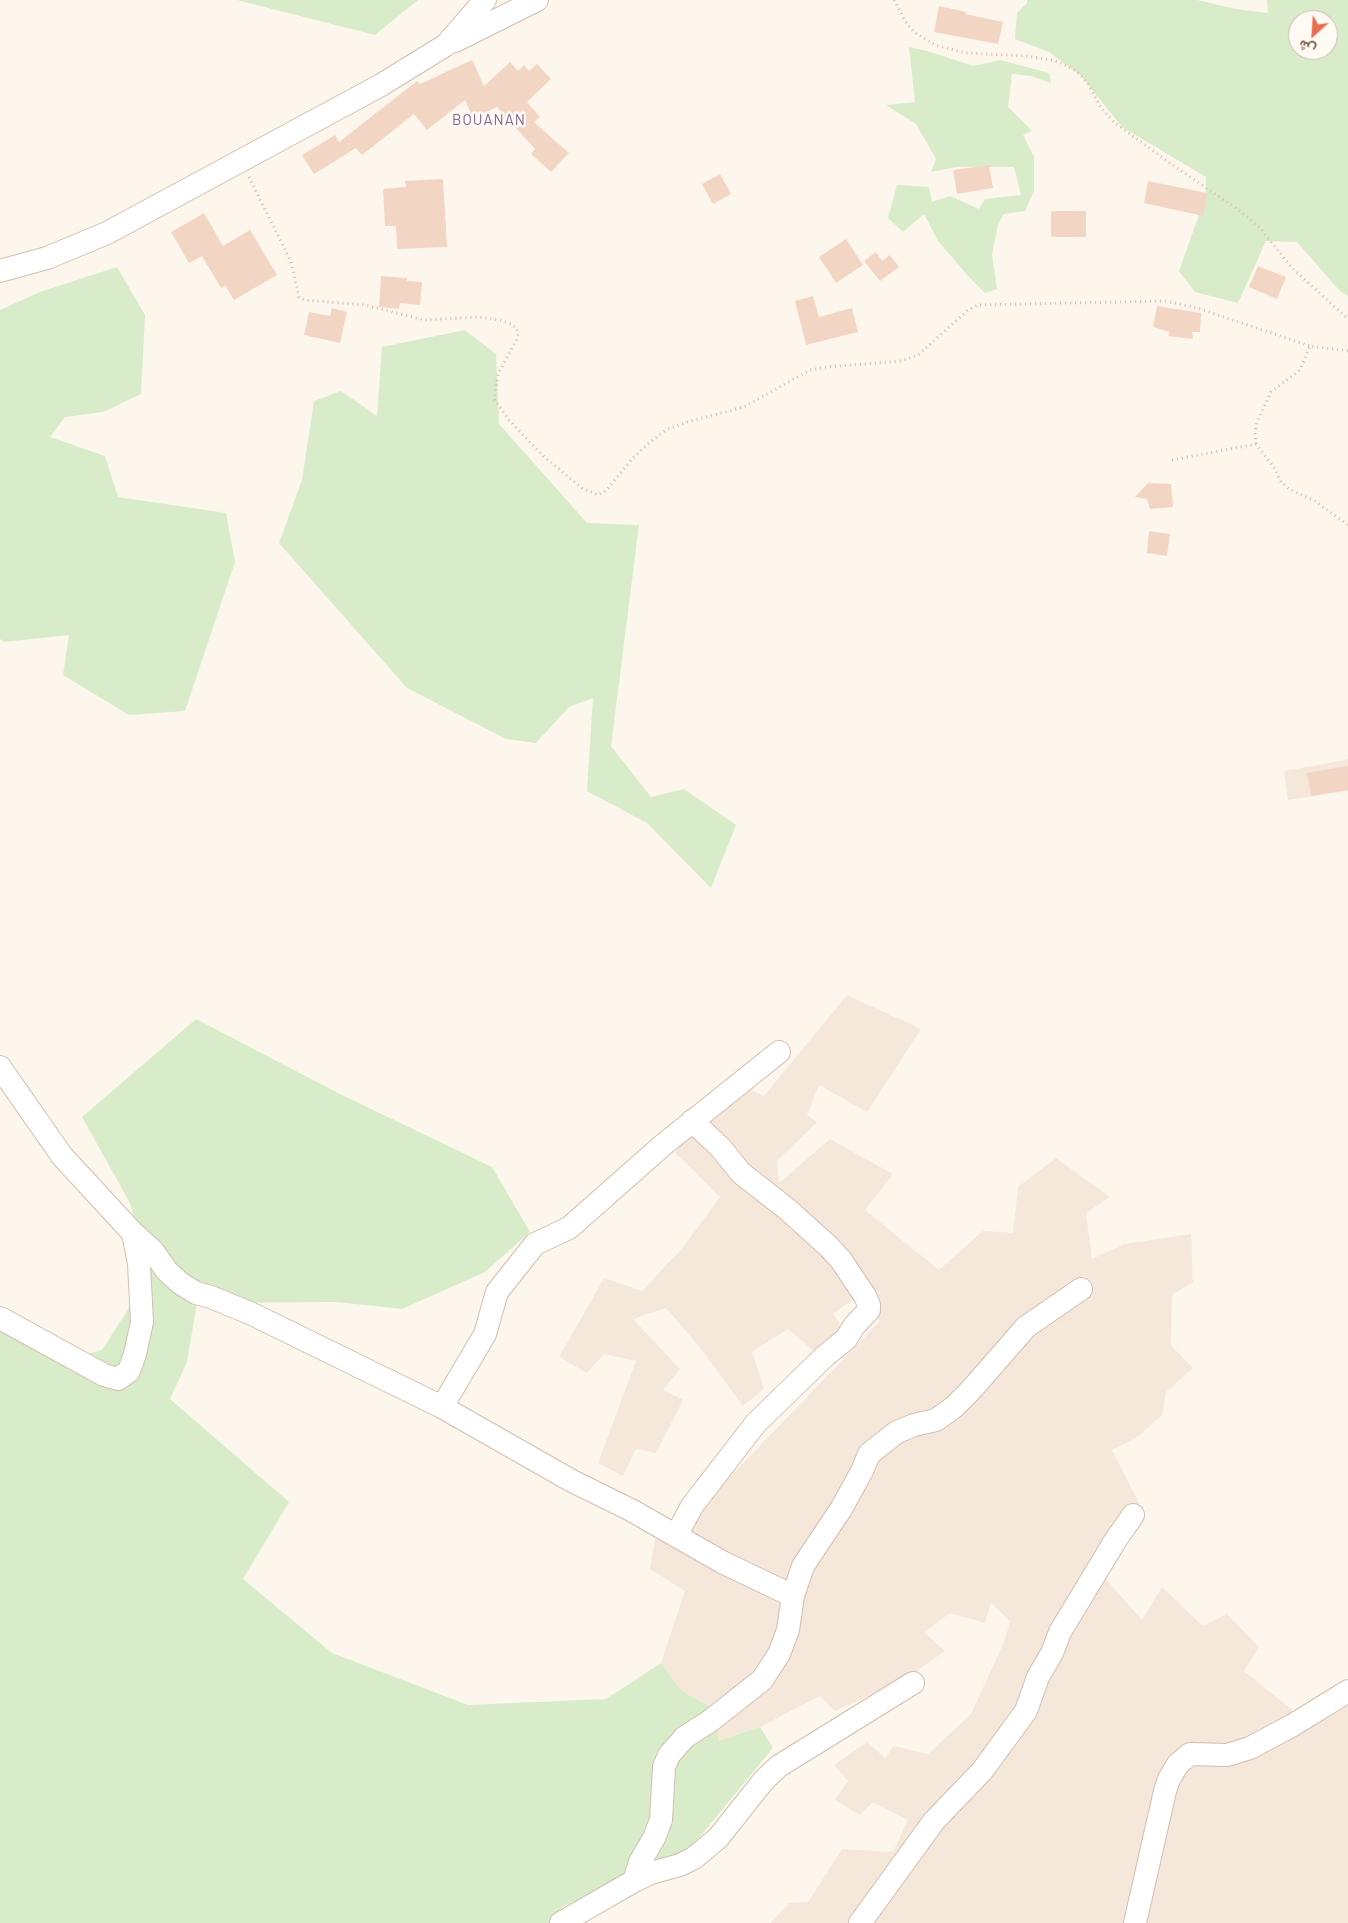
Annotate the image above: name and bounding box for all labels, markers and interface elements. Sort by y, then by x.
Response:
north arrow [1288,10,1338,60]
text: ش [1295,37,1318,59]
district label: BOUANAN [451,111,527,129]

